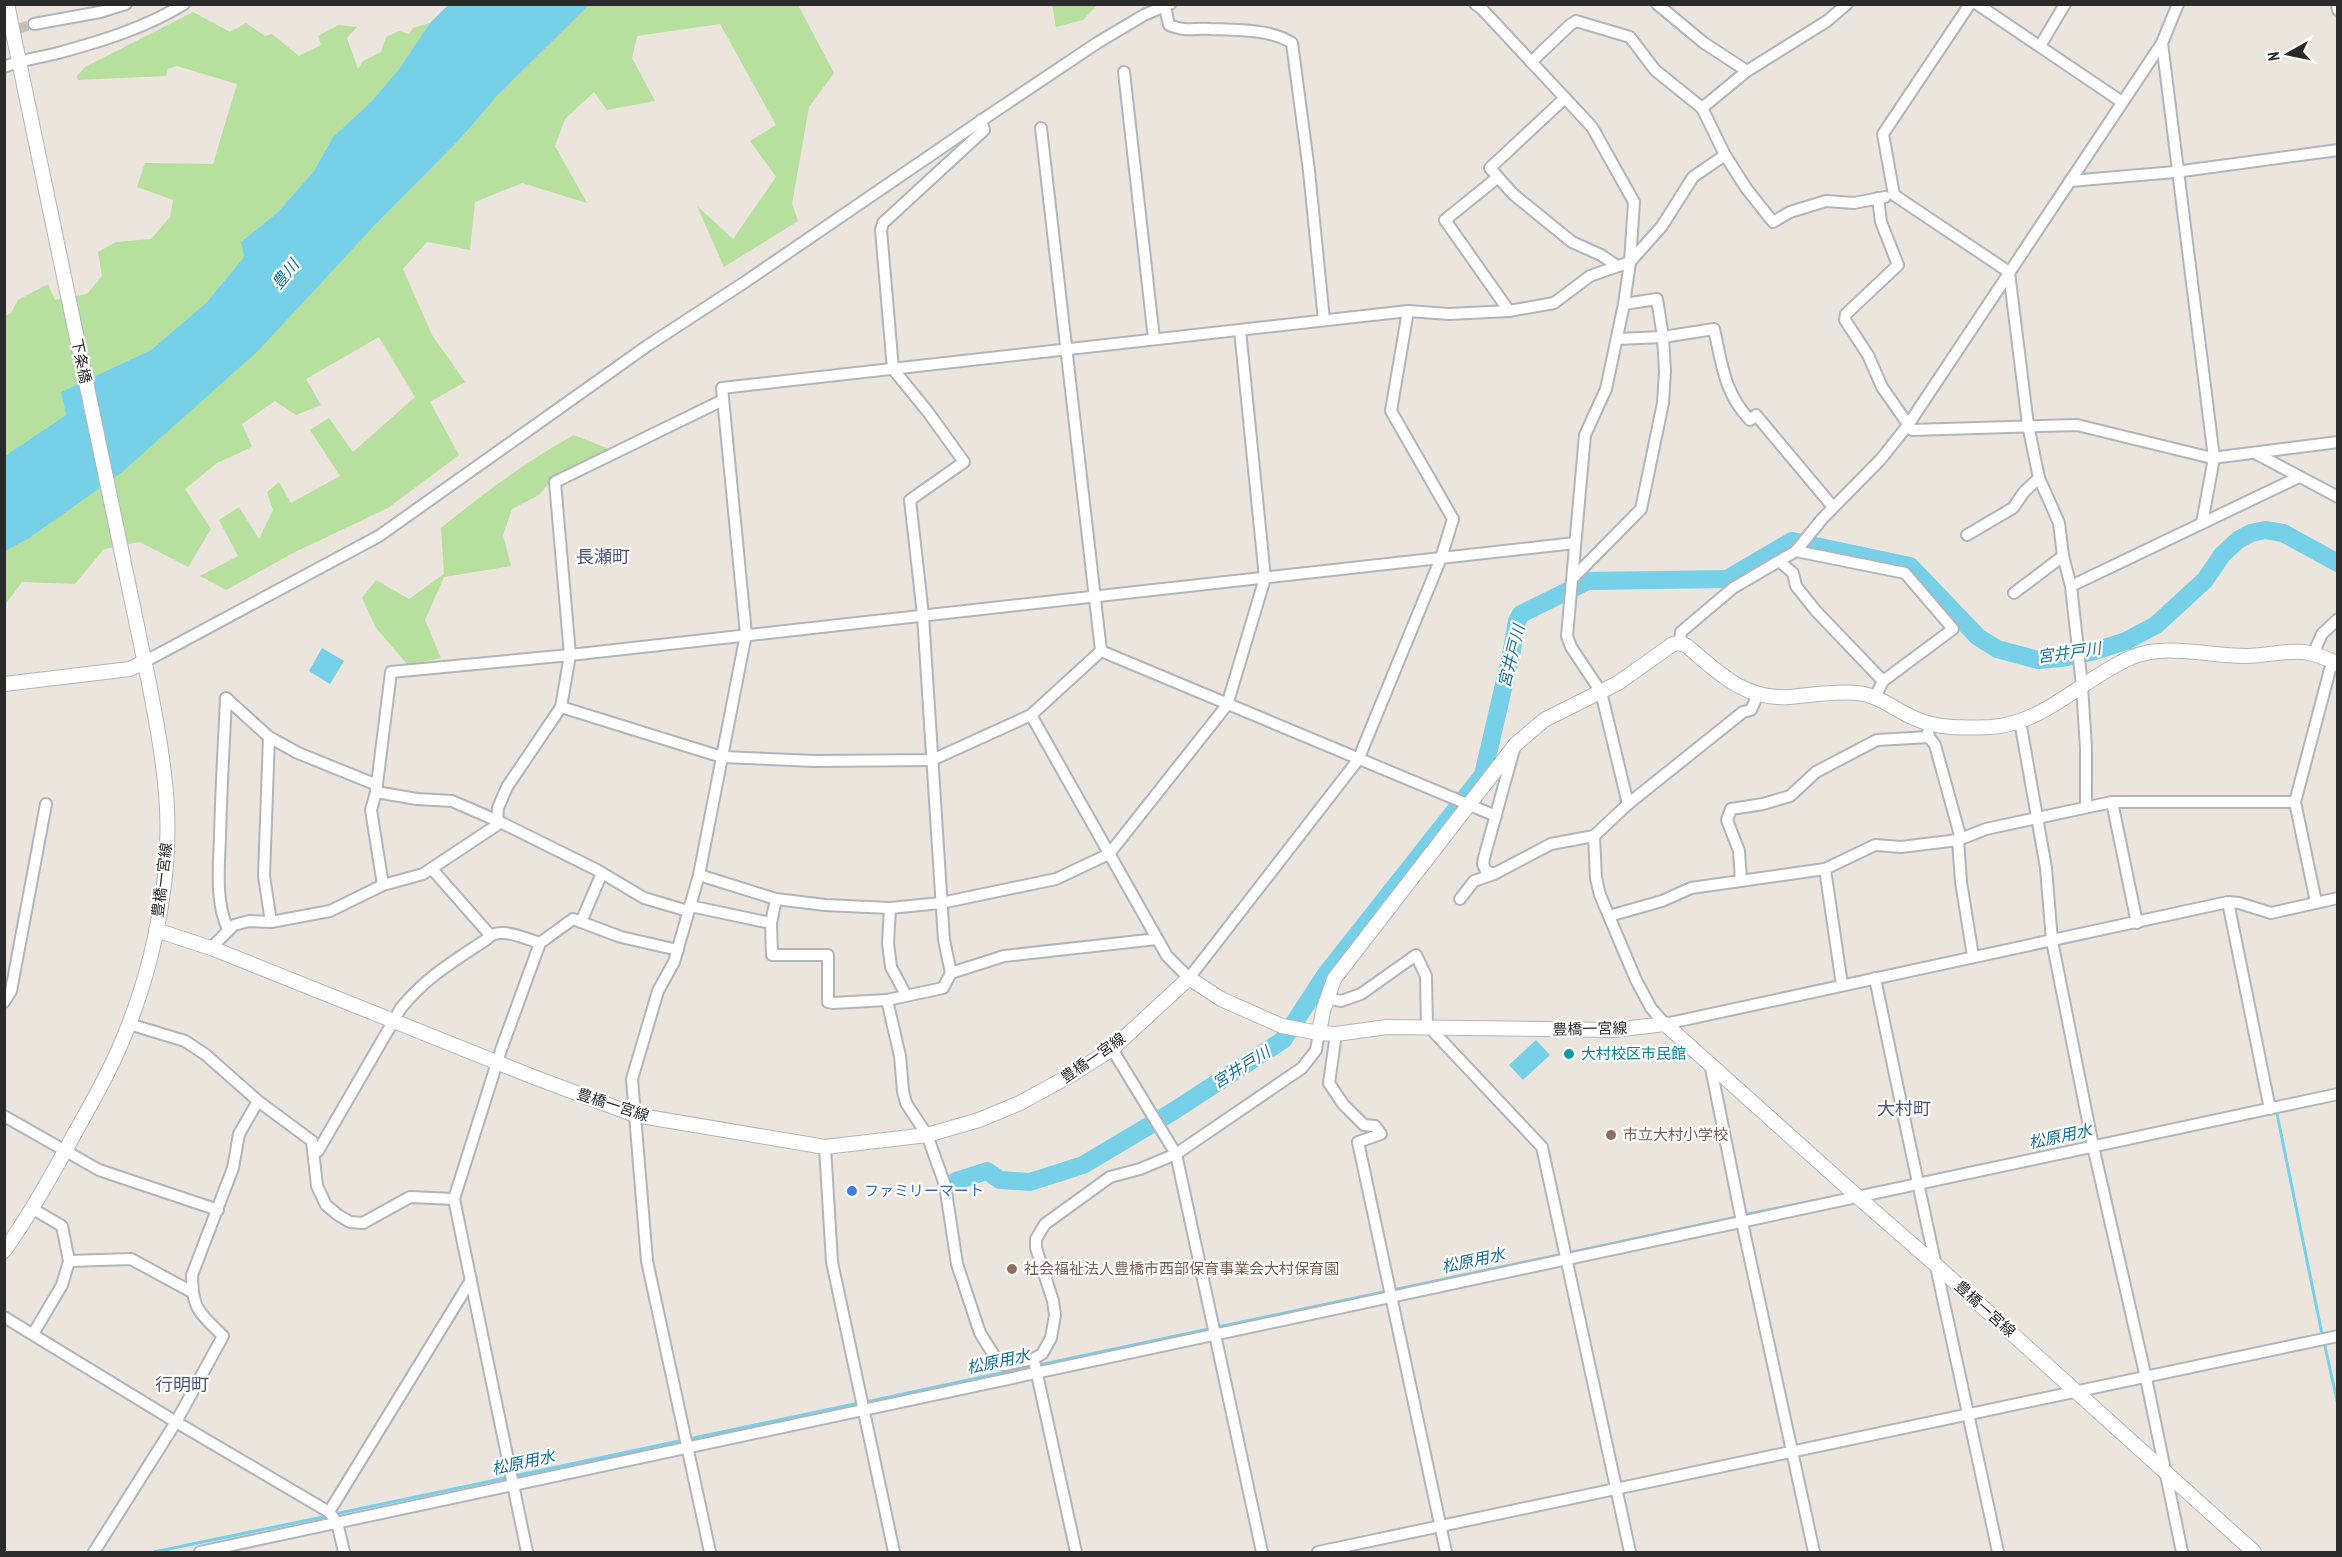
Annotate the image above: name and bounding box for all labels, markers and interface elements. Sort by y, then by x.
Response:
north arrow [2258,24,2318,84]
text: N [2263,51,2284,62]
water label: 豊川 [267,254,304,293]
street label: 下条橋 [68,337,95,385]
district label: 長瀬町 [576,545,630,568]
water label: 宮井戸川 [1494,621,1529,689]
water label: 宮井戸川 [2036,637,2104,666]
street label: 豊橋一宮線 [148,842,176,918]
street label: 豊橋一宮線 [1552,1018,1628,1039]
street label: 豊橋一宮線 [1057,1028,1129,1087]
water label: 宮井戸川 [1209,1041,1275,1092]
place label: 大村校区市民館 [1581,1044,1686,1063]
marker: 大村校区市民館 [1562,1047,1576,1061]
street label: 豊橋一宮線 [575,1084,652,1125]
district label: 大村町 [1877,1097,1931,1120]
water label: 松原用水 [2027,1119,2095,1152]
place label: 市立大村小学校 [1623,1125,1728,1144]
marker: 市立大村小学校 [1604,1128,1618,1142]
place label: ファミリーマート [864,1181,984,1200]
marker: ファミリーマート [845,1184,859,1198]
water label: 松原用水 [1440,1243,1508,1276]
place label: 社会福祉法人豊橋市西部保育事業会大村保育園 [1024,1259,1339,1278]
marker: 社会福祉法人豊橋市西部保育事業会大村保育園 [1005,1262,1019,1276]
street label: 豊橋一宮線 [1951,1276,2020,1341]
water label: 松原用水 [965,1344,1033,1377]
district label: 行明町 [155,1373,209,1396]
water label: 松原用水 [490,1445,558,1478]

